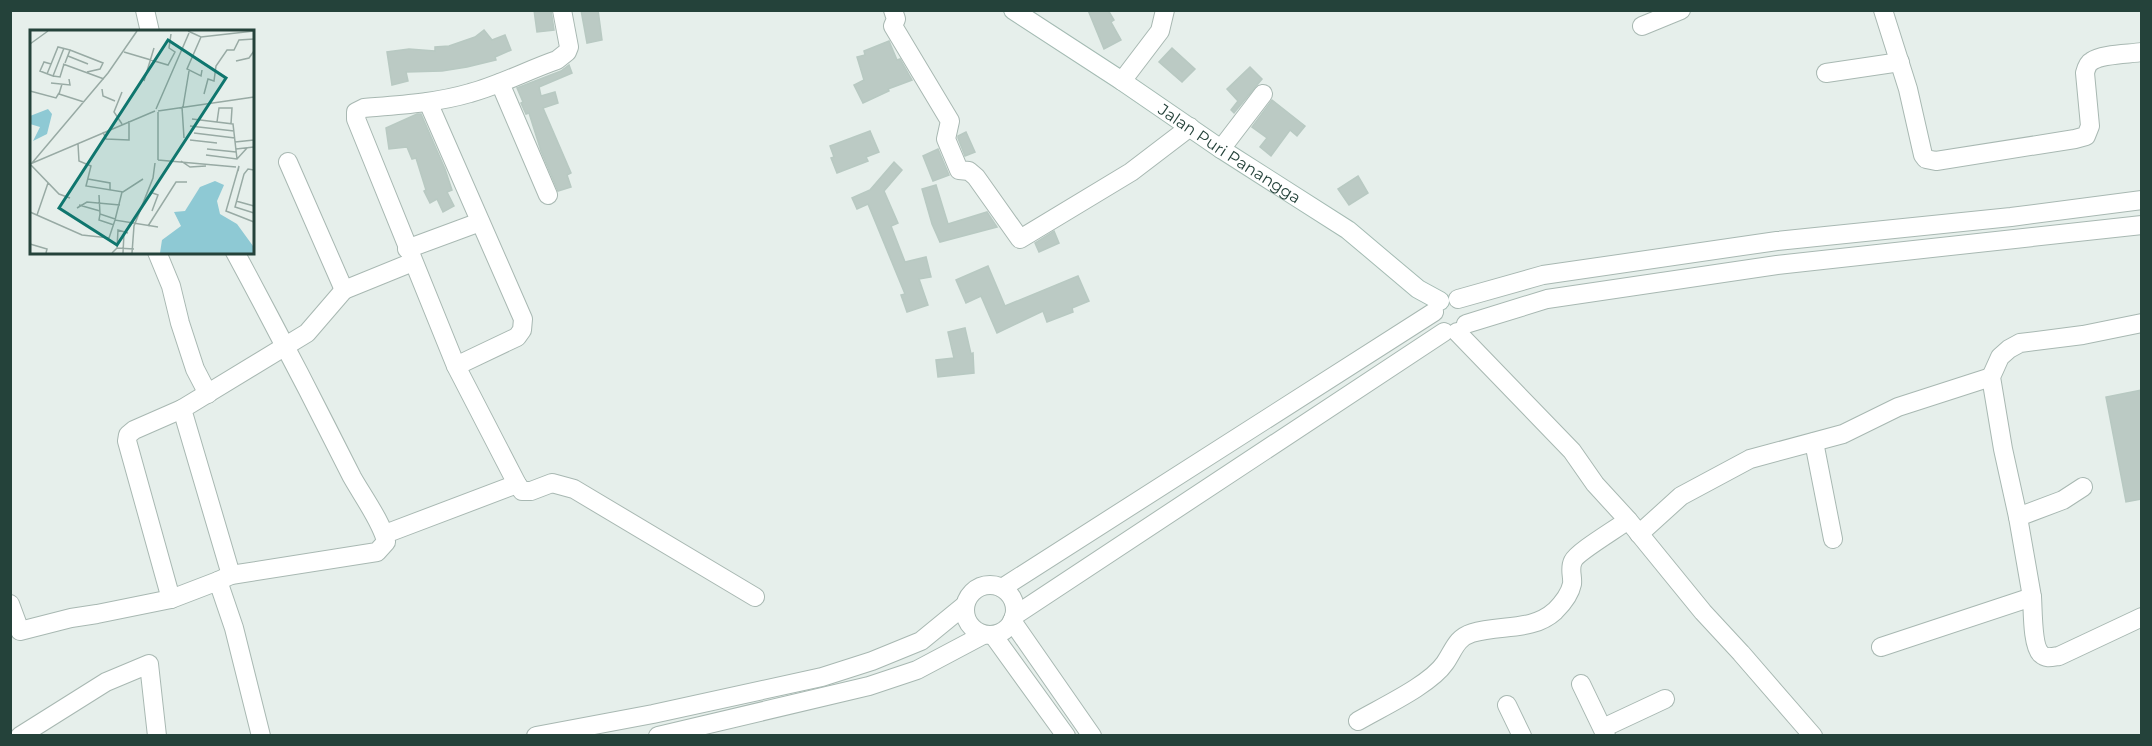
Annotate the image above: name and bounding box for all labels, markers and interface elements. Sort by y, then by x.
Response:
inset map [30,30,254,254]
street label: Jalan Puri Panangga [1154,99,1305,207]

